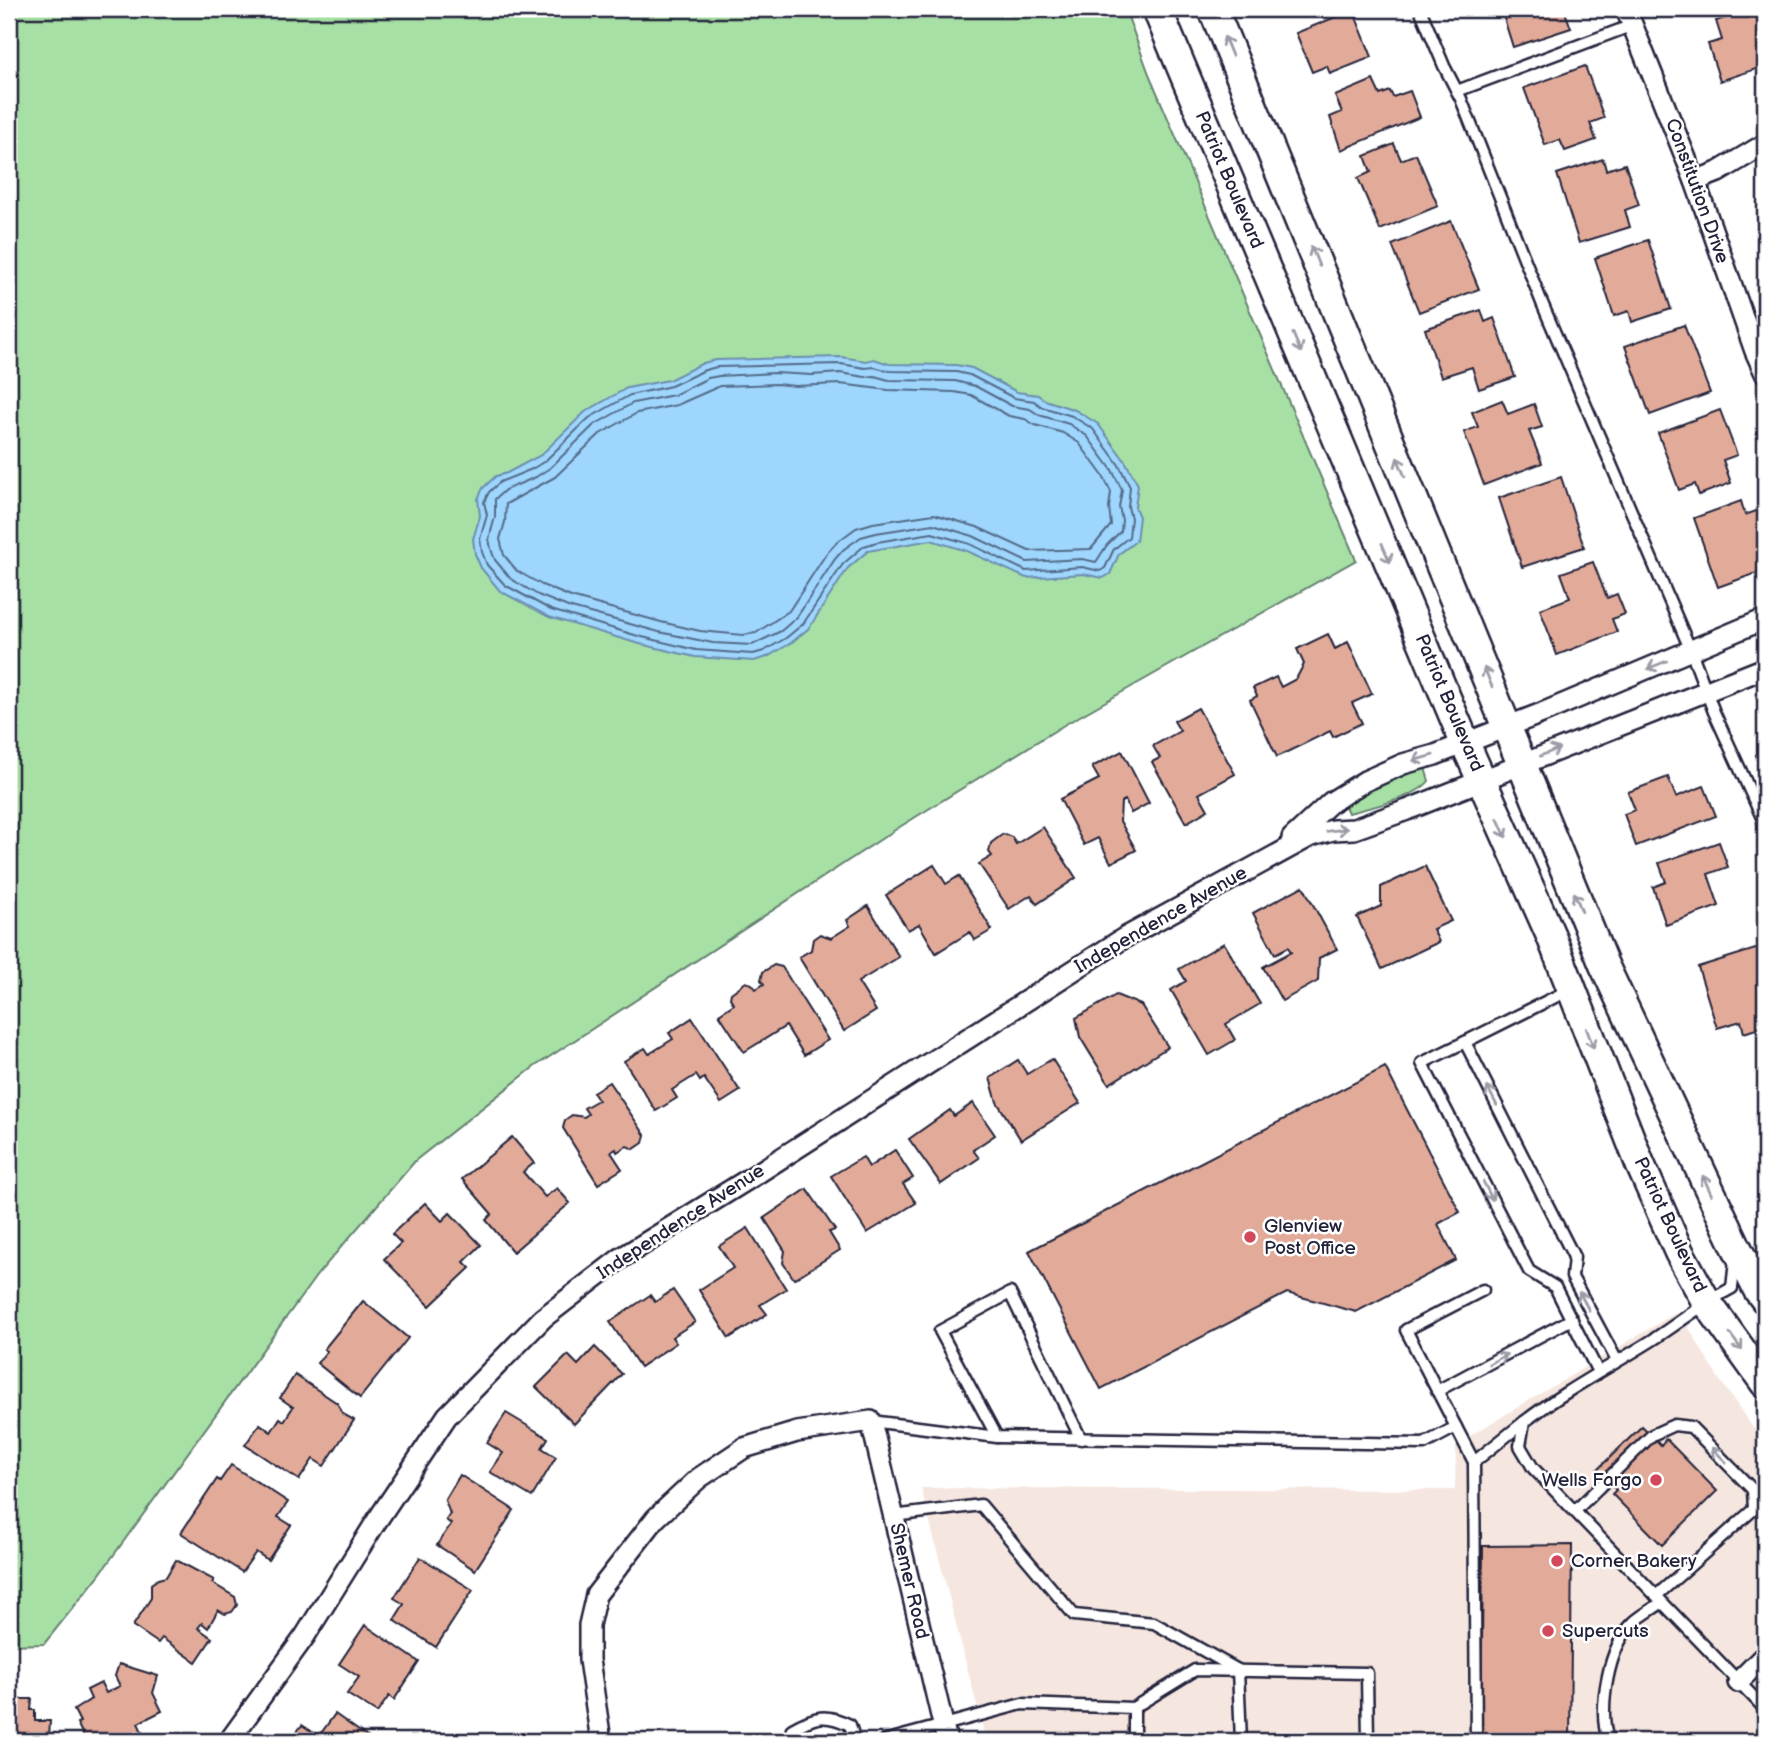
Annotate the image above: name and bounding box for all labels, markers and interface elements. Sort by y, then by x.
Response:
one-way arrow [1221,36,1234,57]
street label: Patriot Boulevard [1190,108,1268,252]
street label: Constitution Drive [1660,115,1734,267]
one-way arrow [1308,246,1321,268]
one-way arrow [1292,331,1305,353]
one-way arrow [1394,457,1407,478]
one-way arrow [1380,541,1393,563]
street label: Patriot Boulevard [1410,631,1488,775]
one-way arrow [1647,660,1669,673]
one-way arrow [1480,667,1493,689]
one-way arrow [1538,745,1560,758]
one-way arrow [1412,752,1435,765]
one-way arrow [1496,817,1509,838]
one-way arrow [1325,824,1348,837]
street label: Independence Avenue [1071,861,1251,979]
one-way arrow [1571,892,1584,913]
one-way arrow [1585,1026,1598,1048]
one-way arrow [1485,1086,1499,1107]
street label: Patriot Boulevard [1628,1153,1712,1297]
street label: Independence Avenue [593,1159,769,1285]
one-way arrow [1699,1175,1713,1196]
one-way arrow [1481,1180,1495,1201]
place label: Glenview Post Office [1264,1215,1356,1260]
marker: Glenview Post Office [1242,1229,1258,1245]
one-way arrow [1577,1291,1591,1312]
one-way arrow [1728,1332,1743,1351]
one-way arrow [1487,1352,1507,1366]
one-way arrow [1711,1447,1728,1464]
place label: Wells Fargo [1542,1469,1642,1492]
marker: Wells Fargo [1648,1472,1664,1488]
street label: Shemer Road [885,1521,933,1641]
place label: Corner Bakery [1571,1550,1697,1573]
marker: Corner Bakery [1549,1553,1565,1569]
place label: Supercuts [1562,1620,1649,1643]
marker: Supercuts [1540,1623,1556,1639]

